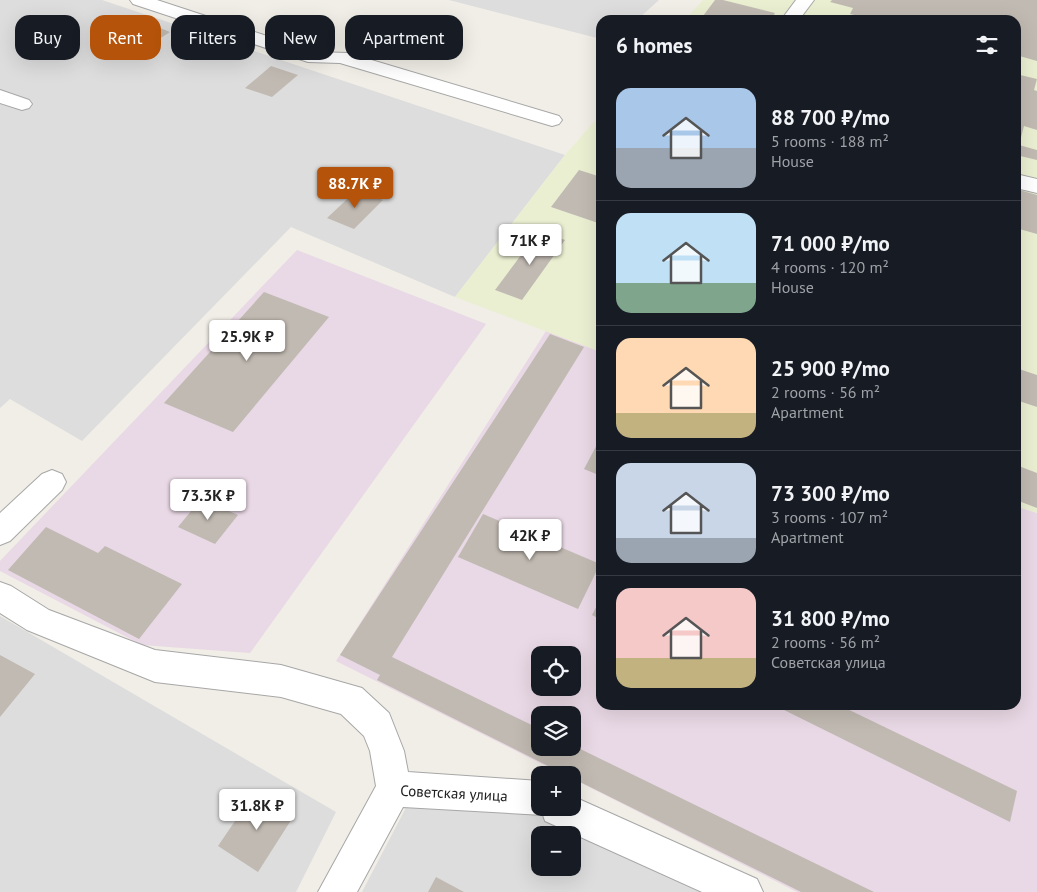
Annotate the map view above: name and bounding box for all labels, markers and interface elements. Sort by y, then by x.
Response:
chip: Buy [15,15,80,60]
chip: Rent [90,15,161,60]
chip: Filters [171,15,255,60]
chip: New [265,15,335,60]
chip: Apartment [345,15,463,60]
icon: filters [973,31,1001,59]
text: 6 homes [616,32,692,59]
text: 88 700 ₽/mo [771,104,890,131]
icon: home [656,108,716,168]
text: 5 rooms · 188 m² [771,131,889,151]
text: House [771,151,814,171]
pin: 88.7K ₽ [309,166,401,209]
text: 88.7K ₽ [328,173,382,193]
pin: 71K ₽ [495,224,565,266]
text: 71K ₽ [510,230,550,250]
text: 71 000 ₽/mo [771,230,890,257]
icon: home [656,233,716,293]
text: 4 rooms · 120 m² [771,257,889,277]
text: House [771,277,814,297]
pin: 25.9K ₽ [201,320,293,362]
text: 25.9K ₽ [220,326,274,346]
text: 25 900 ₽/mo [771,355,890,382]
icon: home [656,358,716,418]
text: 2 rooms · 56 m² [771,382,880,402]
text: Apartment [771,402,844,422]
pin: 73.3K ₽ [162,478,254,521]
text: 73 300 ₽/mo [771,480,890,507]
icon: home [656,483,716,543]
text: 73.3K ₽ [181,485,235,505]
text: 3 rooms · 107 m² [771,507,888,527]
pin: 42K ₽ [495,518,565,561]
text: 42K ₽ [510,525,550,545]
text: Apartment [771,527,844,547]
text: 31 800 ₽/mo [771,605,890,632]
icon: home [656,608,716,668]
text: 2 rooms · 56 m² [771,632,880,652]
map controls [531,646,581,876]
button: locate [531,646,581,696]
text: Советская улица [771,652,886,672]
button: layers [531,706,581,756]
button: + [531,766,581,816]
street label: Советская улица [400,781,508,805]
pin: 31.8K ₽ [211,788,303,831]
text: 31.8K ₽ [230,795,284,815]
button: − [531,826,581,876]

